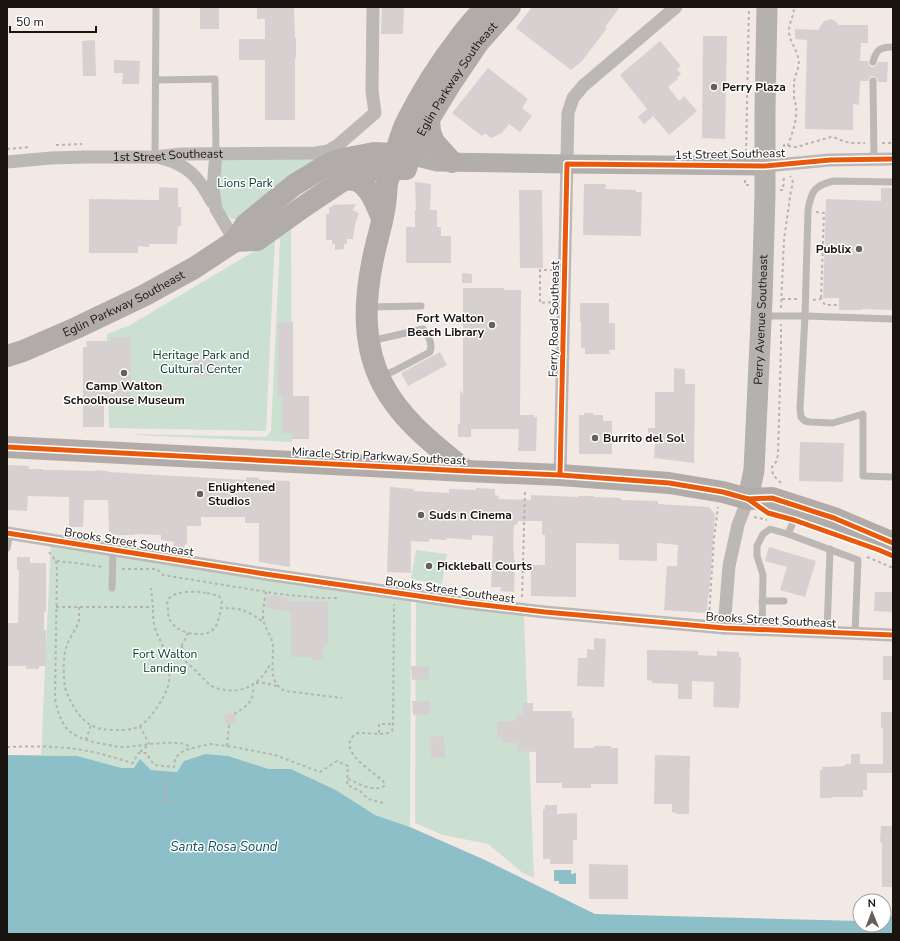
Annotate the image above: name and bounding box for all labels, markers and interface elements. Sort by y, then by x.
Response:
scale bar [10,8,96,34]
text: 50 m [16,14,44,30]
street label: Eglin Parkway Southeast [413,18,501,139]
place label: Perry Plaza [722,79,786,95]
marker: Perry Plaza [709,82,719,92]
street label: 1st Street Southeast [675,145,786,163]
street label: 1st Street Southeast [112,146,224,165]
park label: Lions Park [217,175,274,191]
place label: Publix [816,241,851,257]
marker: Publix [854,244,864,254]
street label: Perry Avenue Southeast [750,254,771,385]
street label: Ferry Road Southeast [545,260,563,377]
street label: Eglin Parkway Southeast [60,266,188,341]
place label: Fort Walton Beach Library [407,310,485,340]
marker: Fort Walton Beach Library [487,320,497,330]
park label: Heritage Park and Cultural Center [153,347,249,377]
marker: Camp Walton Schoolhouse Museum [119,368,129,378]
place label: Camp Walton Schoolhouse Museum [63,378,185,408]
place label: Burrito del Sol [603,430,685,446]
marker: Burrito del Sol [590,433,600,443]
street label: Miracle Strip Parkway Southeast [291,443,467,469]
place label: Enlightened Studios [208,479,275,509]
marker: Enlightened Studios [195,489,205,499]
place label: Suds n Cinema [429,507,512,523]
marker: Suds n Cinema [416,510,426,520]
street label: Brooks Street Southeast [63,524,196,560]
place label: Pickleball Courts [437,558,532,574]
marker: Pickleball Courts [424,561,434,571]
street label: Brooks Street Southeast [384,573,517,607]
street label: Brooks Street Southeast [705,609,837,631]
park label: Fort Walton Landing [133,646,197,676]
water label: Santa Rosa Sound [171,838,278,856]
north arrow [852,893,892,933]
text: N [868,896,876,911]

